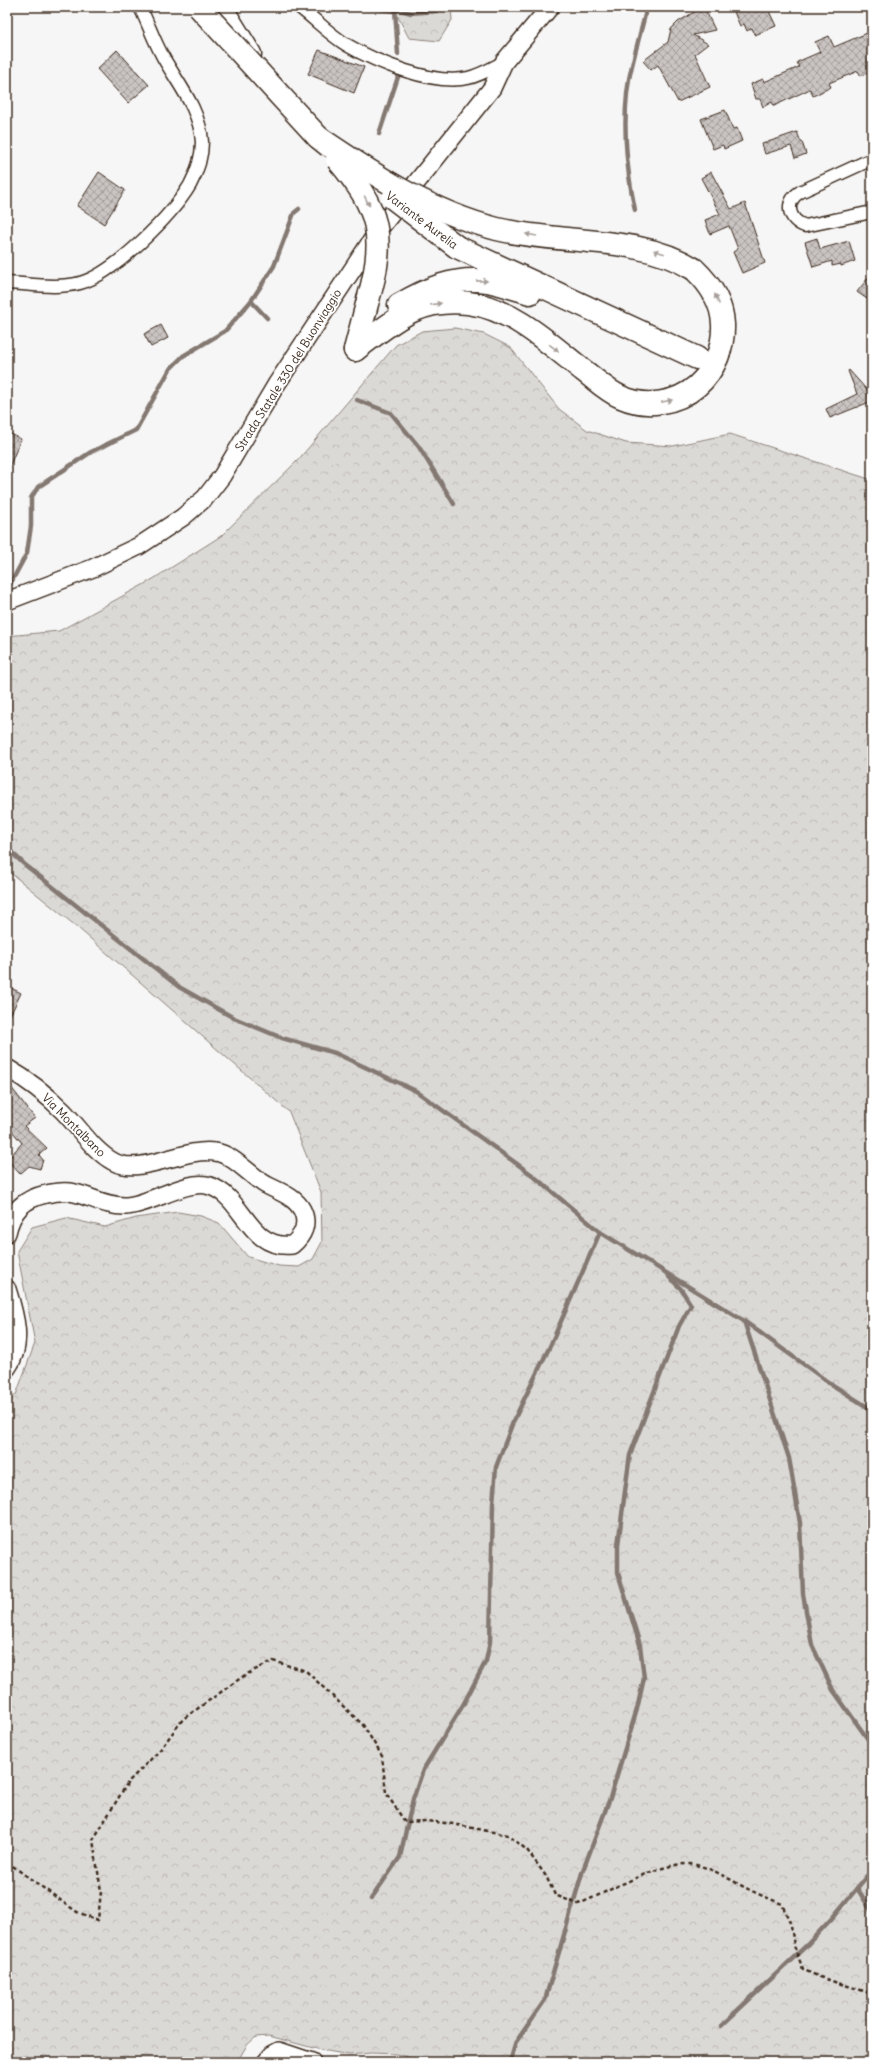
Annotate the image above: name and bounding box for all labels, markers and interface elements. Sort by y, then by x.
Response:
street label: Variante Aurelia [383,188,461,252]
one-way arrow [364,195,370,207]
one-way arrow [525,232,537,238]
one-way arrow [653,249,665,255]
one-way arrow [476,278,488,285]
street label: Strada Statale 330 del Buonviaggio [232,286,345,454]
one-way arrow [713,293,720,305]
one-way arrow [430,301,443,307]
one-way arrow [549,343,559,351]
one-way arrow [661,397,673,403]
street label: Via Montalbano [39,1090,109,1160]

